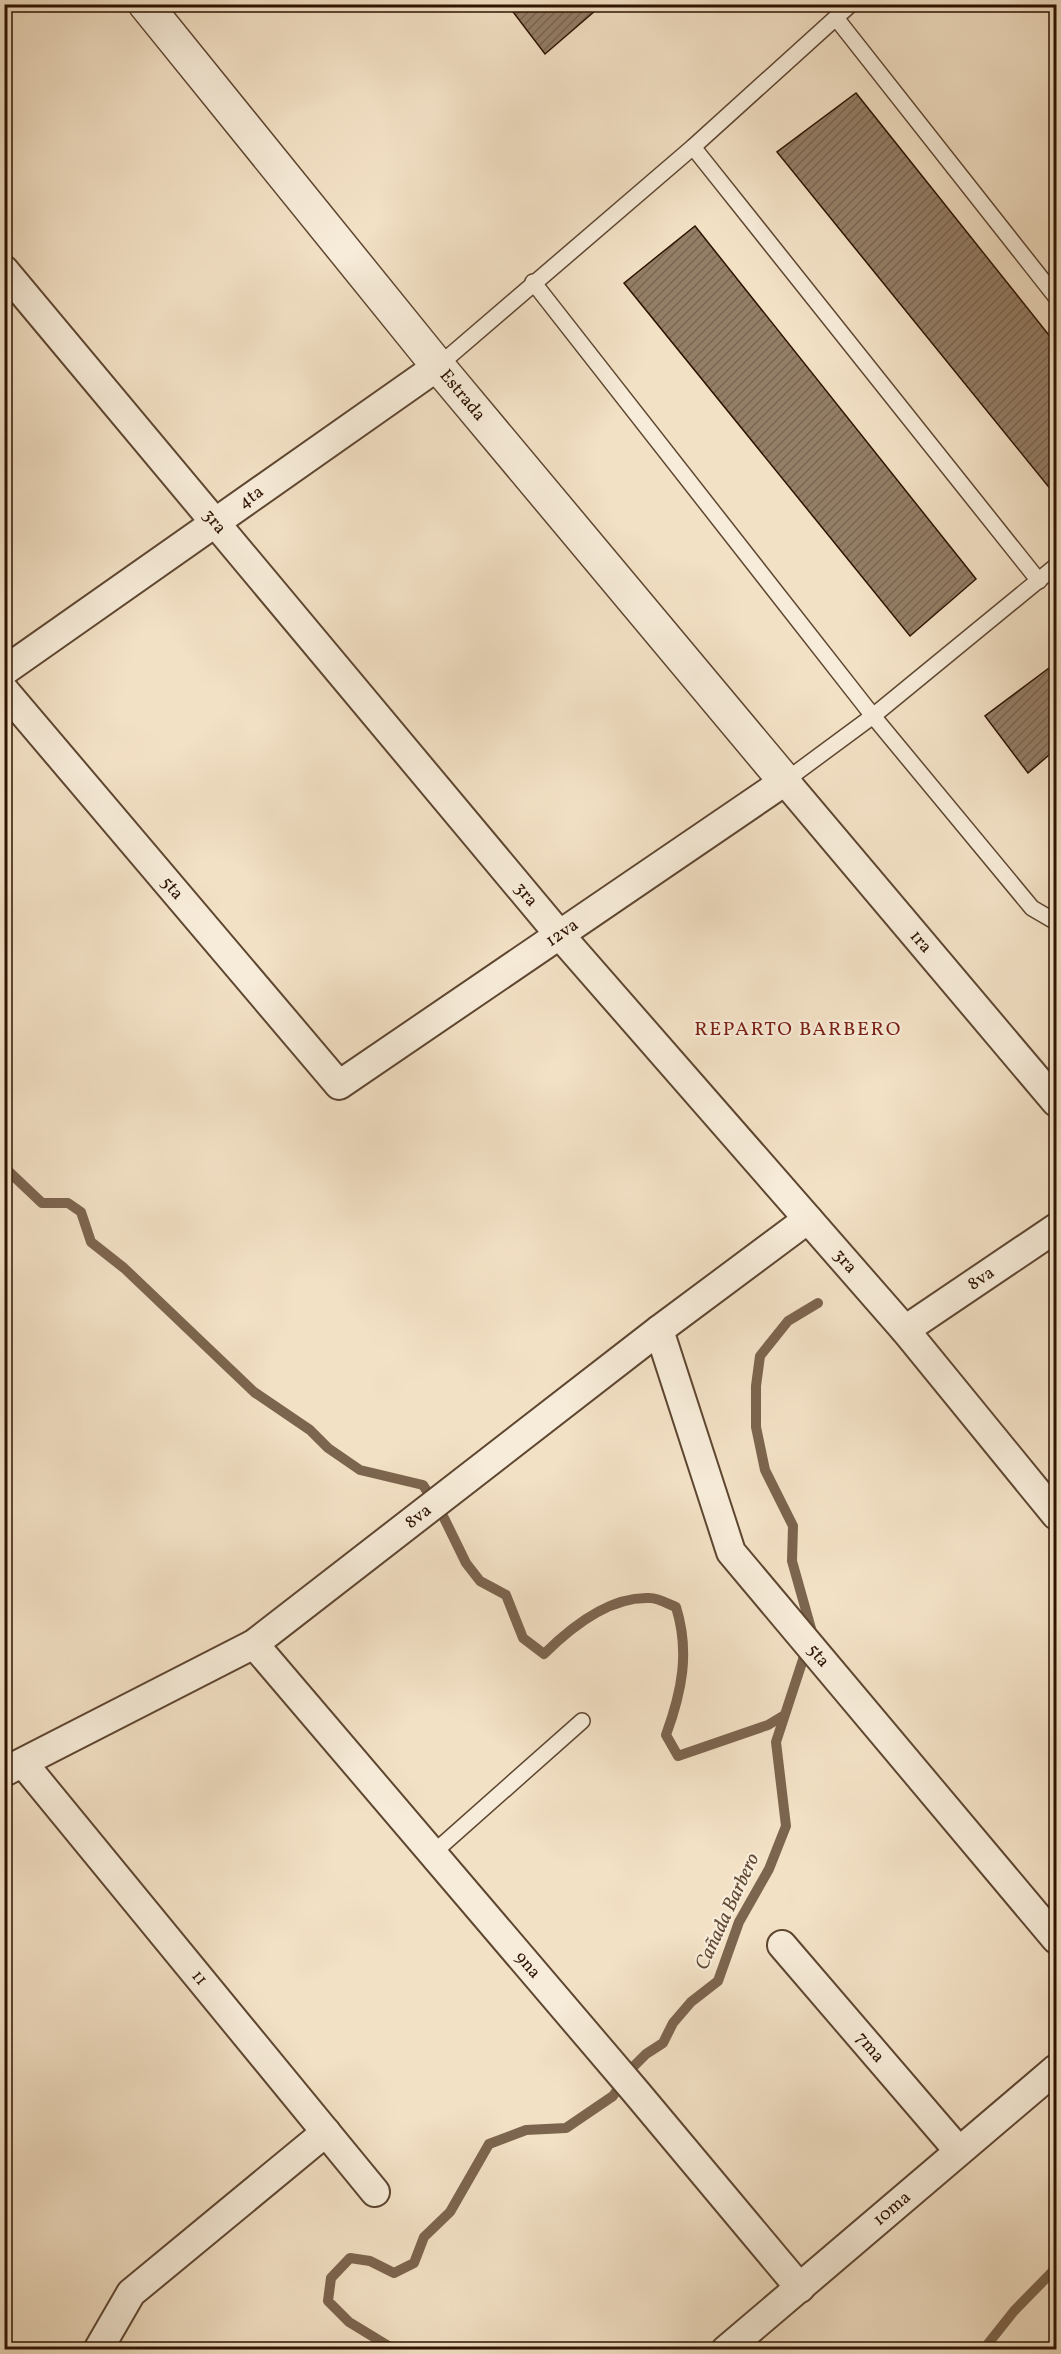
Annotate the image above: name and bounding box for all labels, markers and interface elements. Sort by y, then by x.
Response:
street label: Estrada [434,364,492,427]
street label: 4ta [233,480,269,515]
street label: 3ra [196,504,232,540]
street label: 5ta [155,871,189,906]
street label: 3ra [508,877,544,913]
street label: 12va [541,913,584,953]
street label: 1ra [904,925,938,959]
district label: REPARTO BARBERO [694,1016,902,1044]
street label: 3ra [827,1243,863,1279]
street label: 8va [963,1260,1000,1297]
street label: 8va [400,1498,437,1535]
street label: 5ta [801,1639,836,1673]
water label: Cañada Barbero [689,1849,767,1975]
street label: 9na [509,1946,547,1984]
street label: 11 [185,1965,213,1991]
street label: 7ma [849,2027,890,2068]
street label: 10ma [868,2185,916,2232]

